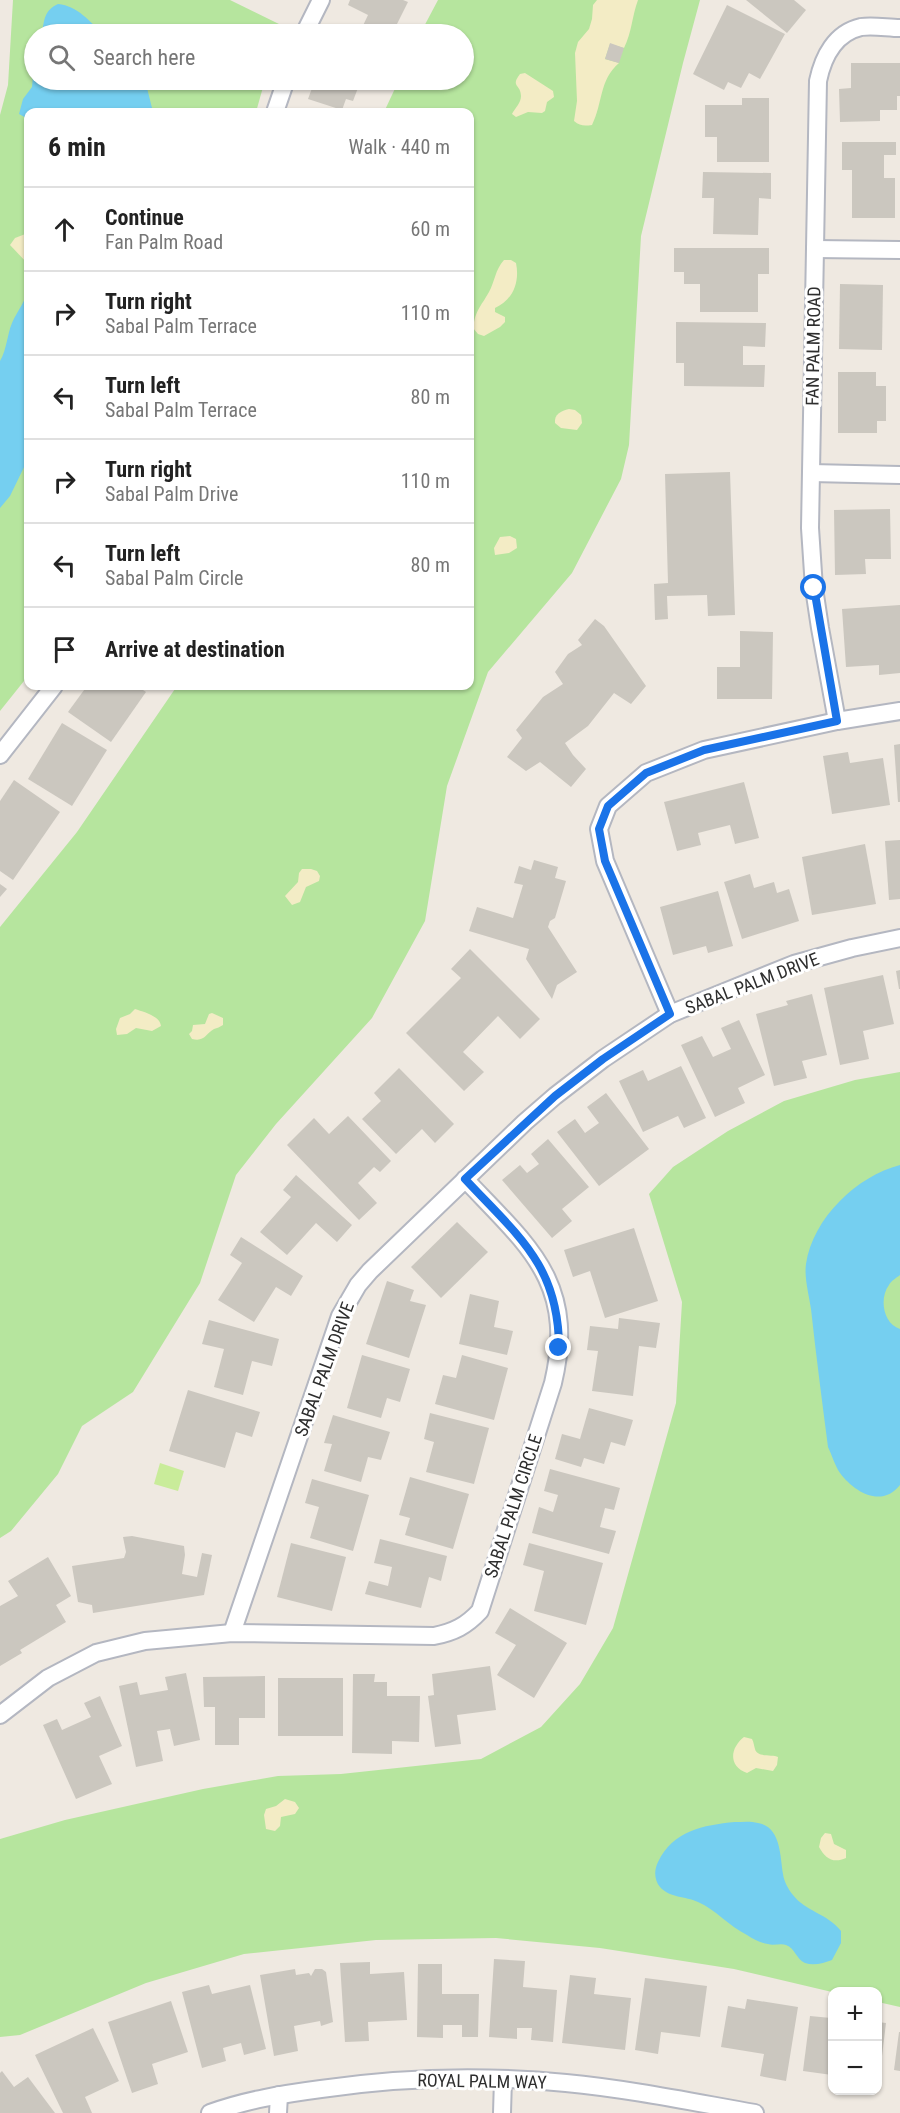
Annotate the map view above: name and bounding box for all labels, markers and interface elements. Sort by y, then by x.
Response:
search box [24,24,474,90]
icon: search [45,41,78,74]
text: Search here [93,45,195,70]
text: 6 min [48,132,106,162]
text: Walk · 440 m [349,135,450,159]
text: Continue [105,205,184,230]
icon: ahead [48,213,81,246]
text: 60 m [411,217,450,241]
text: Fan Palm Road [105,230,223,254]
street label: FAN PALM ROAD [801,286,825,406]
text: Turn right [105,289,192,314]
icon: right [48,297,81,330]
text: 110 m [401,301,450,325]
text: Sabal Palm Terrace [105,314,257,338]
text: Turn left [105,373,180,398]
icon: left [48,381,81,414]
text: 80 m [411,385,450,409]
text: Sabal Palm Terrace [105,398,257,422]
text: Turn right [105,457,192,482]
icon: right [48,465,81,498]
text: 110 m [401,469,450,493]
text: Sabal Palm Drive [105,482,238,506]
text: Turn left [105,541,180,566]
icon: left [48,549,81,582]
text: 80 m [411,553,450,577]
text: Sabal Palm Circle [105,566,243,590]
route start [800,574,826,600]
icon: arrive [48,633,81,666]
text: Arrive at destination [105,637,285,662]
street label: SABAL PALM DRIVE [682,948,822,1018]
street label: SABAL PALM DRIVE [290,1299,358,1439]
route end [545,1334,571,1360]
street label: SABAL PALM CIRCLE [480,1431,546,1581]
map controls [828,1987,882,2095]
button: + [828,1987,882,2041]
button: − [828,2041,882,2095]
street label: ROYAL PALM WAY [417,2069,547,2093]

